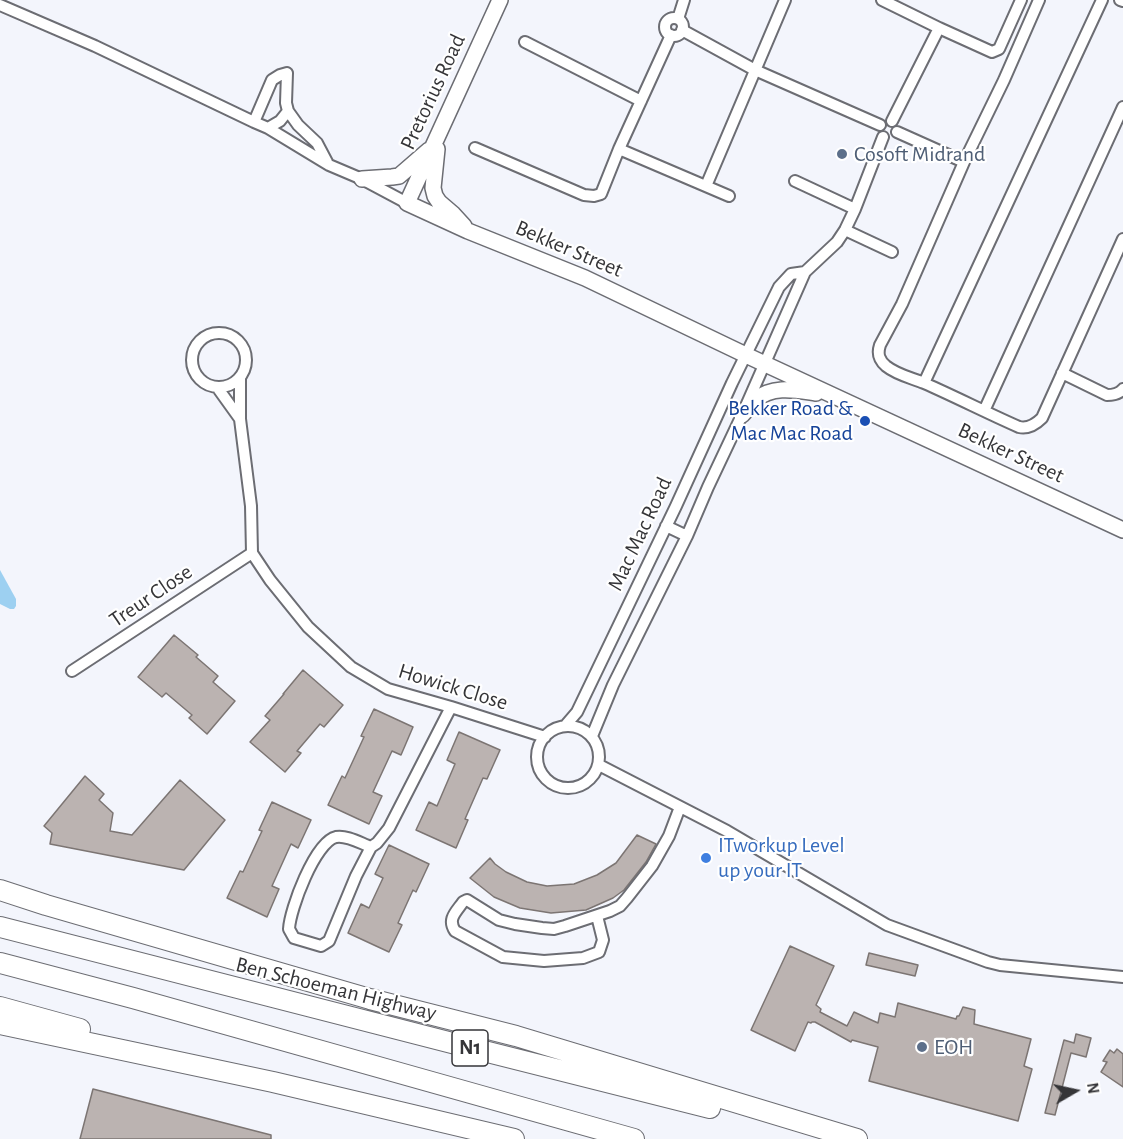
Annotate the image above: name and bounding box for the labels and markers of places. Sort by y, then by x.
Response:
place label: Cosoft Midrand [854,141,985,167]
marker: Cosoft Midrand [835,147,849,161]
place label: Bekker Road & Mac Mac Road [728,395,853,446]
marker: Bekker Road & Mac Mac Road [858,414,872,428]
place label: ITworkup Level up your IT [718,832,845,884]
marker: ITworkup Level up your IT [699,851,713,865]
place label: EOH [934,1034,973,1060]
marker: EOH [915,1040,929,1054]

